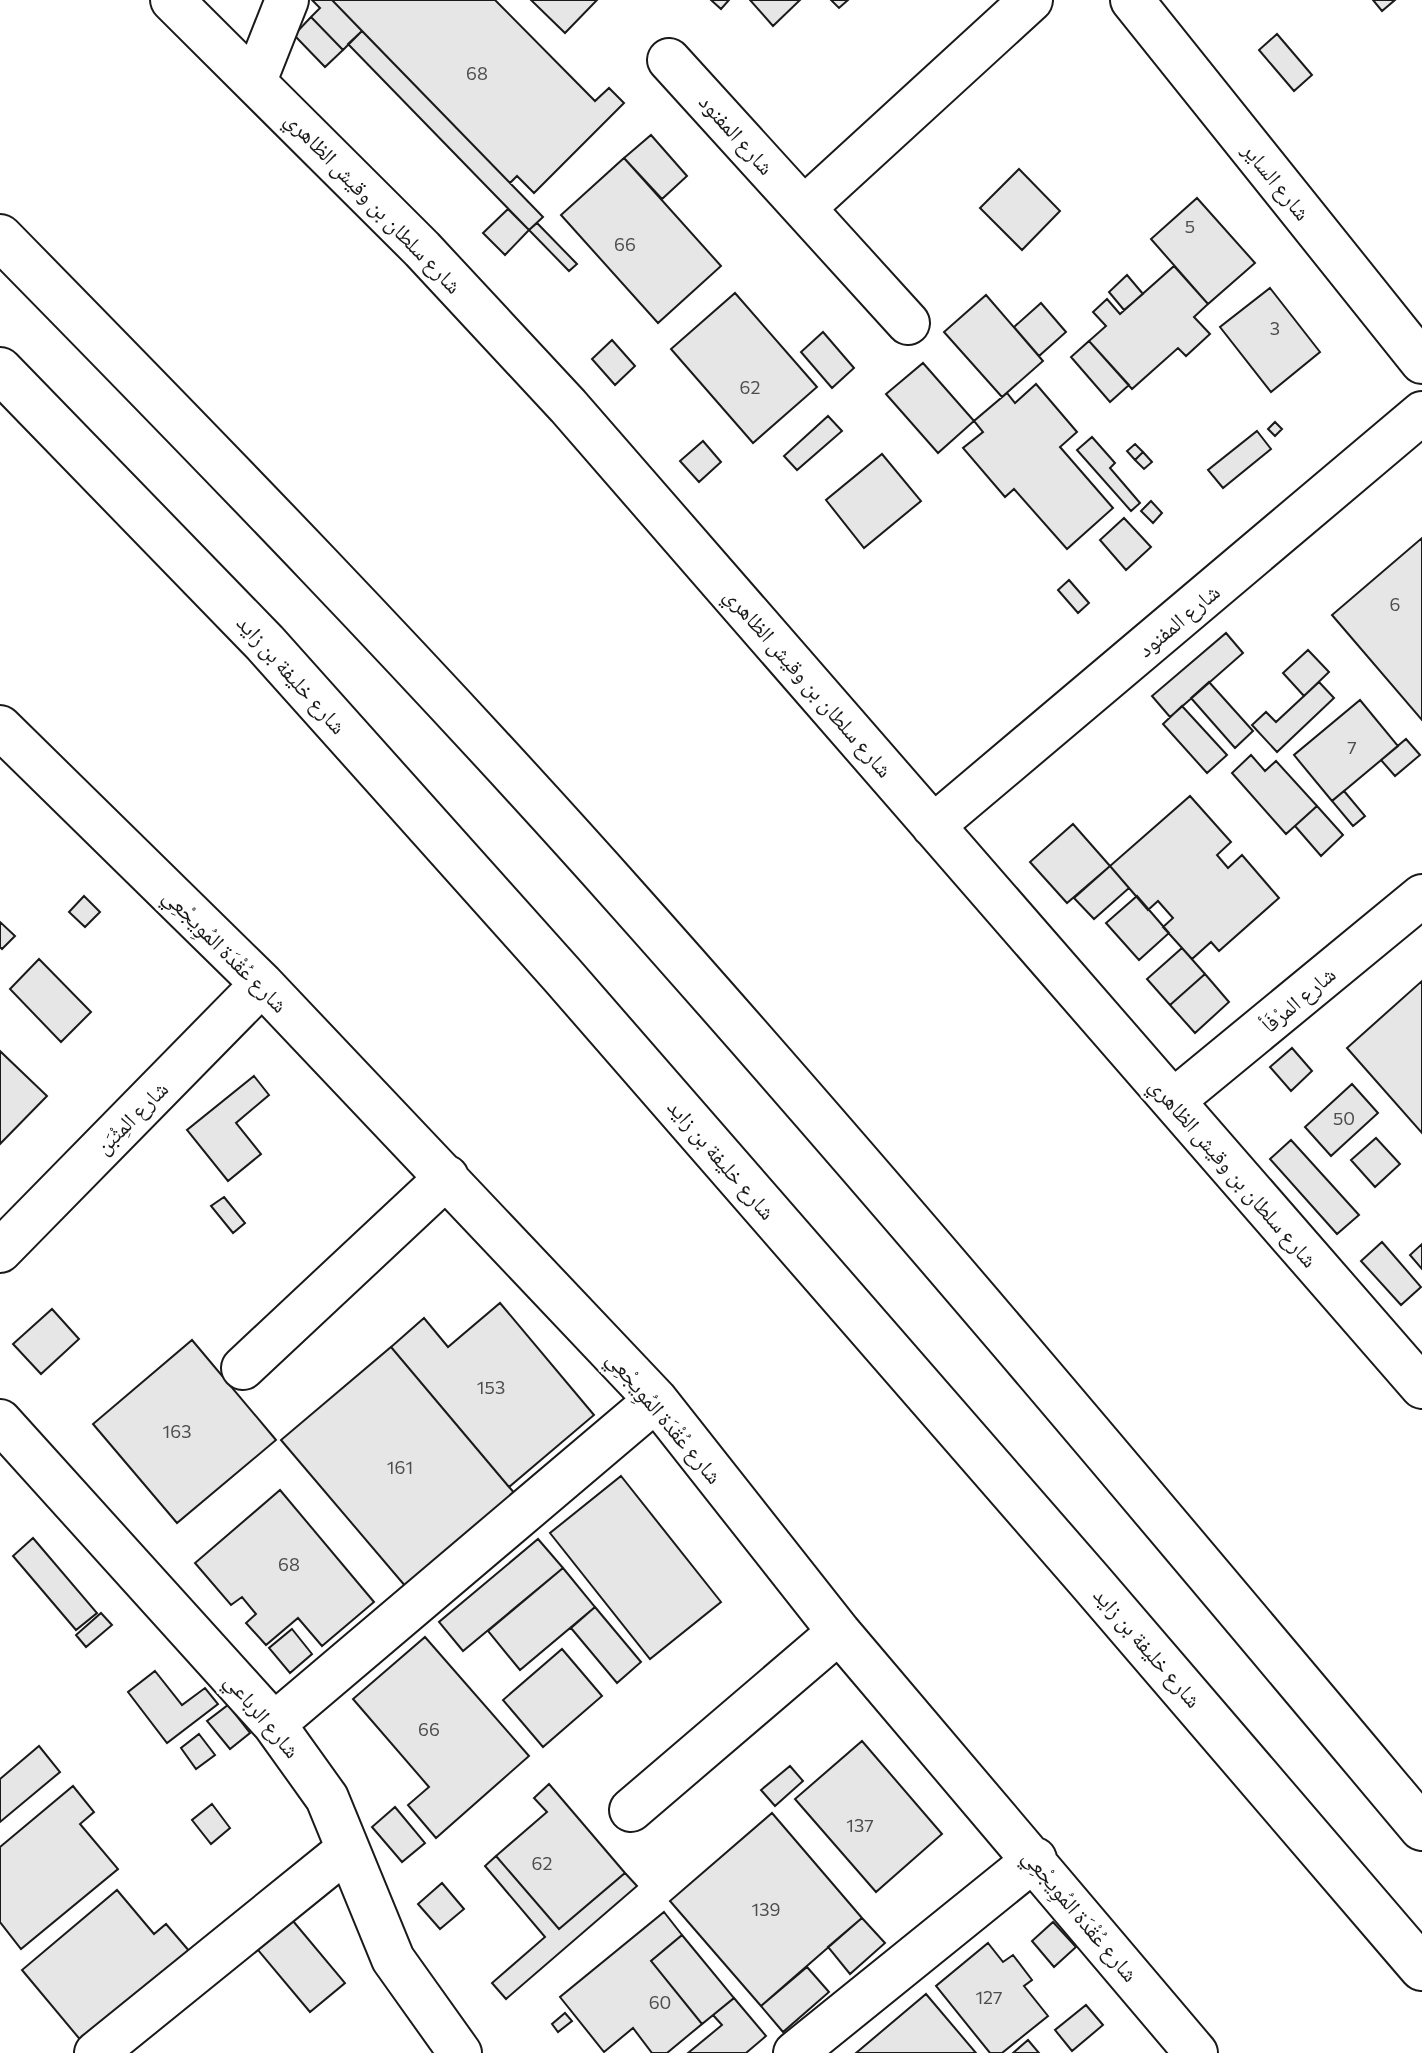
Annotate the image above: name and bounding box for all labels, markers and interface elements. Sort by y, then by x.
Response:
house number: 68 [466,62,488,84]
street label: شارع المفنود [693,88,780,181]
street label: شارع سلطان بن وقيش الظاهري [277,105,468,302]
street label: شارع الساير [1236,136,1317,226]
house number: 5 [1185,215,1195,237]
house number: 66 [614,233,636,255]
house number: 3 [1270,317,1280,339]
house number: 62 [740,376,760,398]
street label: شارع المفنود [1131,578,1225,663]
street label: شارع سلطان بن وقيش الظاهري [716,582,899,785]
house number: 6 [1390,593,1400,615]
street label: شارع خليفة بن زايد [231,609,352,740]
house number: 7 [1347,736,1357,758]
street label: شارع عُقْدَة المُوِيجْعِي [155,882,294,1021]
street label: شارع المرْفَأ [1255,960,1341,1039]
street label: شارع سلطان بن وقيش الظاهري [1141,1072,1324,1275]
street label: شارع المِثْبَن [89,1075,174,1160]
street label: شارع خليفة بن زايد [662,1093,782,1225]
house number: 50 [1333,1107,1355,1129]
street label: شارع عُقْدَة المُوِيجْعِي [598,1345,728,1492]
house number: 153 [477,1376,505,1398]
house number: 163 [163,1420,191,1442]
house number: 161 [387,1456,413,1478]
house number: 68 [278,1553,300,1575]
street label: شارع خليفة بن زايد [1088,1581,1208,1713]
street label: شارع الرباعي [216,1667,306,1766]
house number: 66 [418,1718,440,1740]
house number: 137 [846,1814,874,1836]
street label: شارع عُقْدَة المُوِيجْعِي [1014,1843,1144,1990]
house number: 62 [532,1852,552,1874]
house number: 139 [752,1898,780,1920]
house number: 127 [975,1986,1003,2008]
house number: 60 [649,1991,671,2013]

